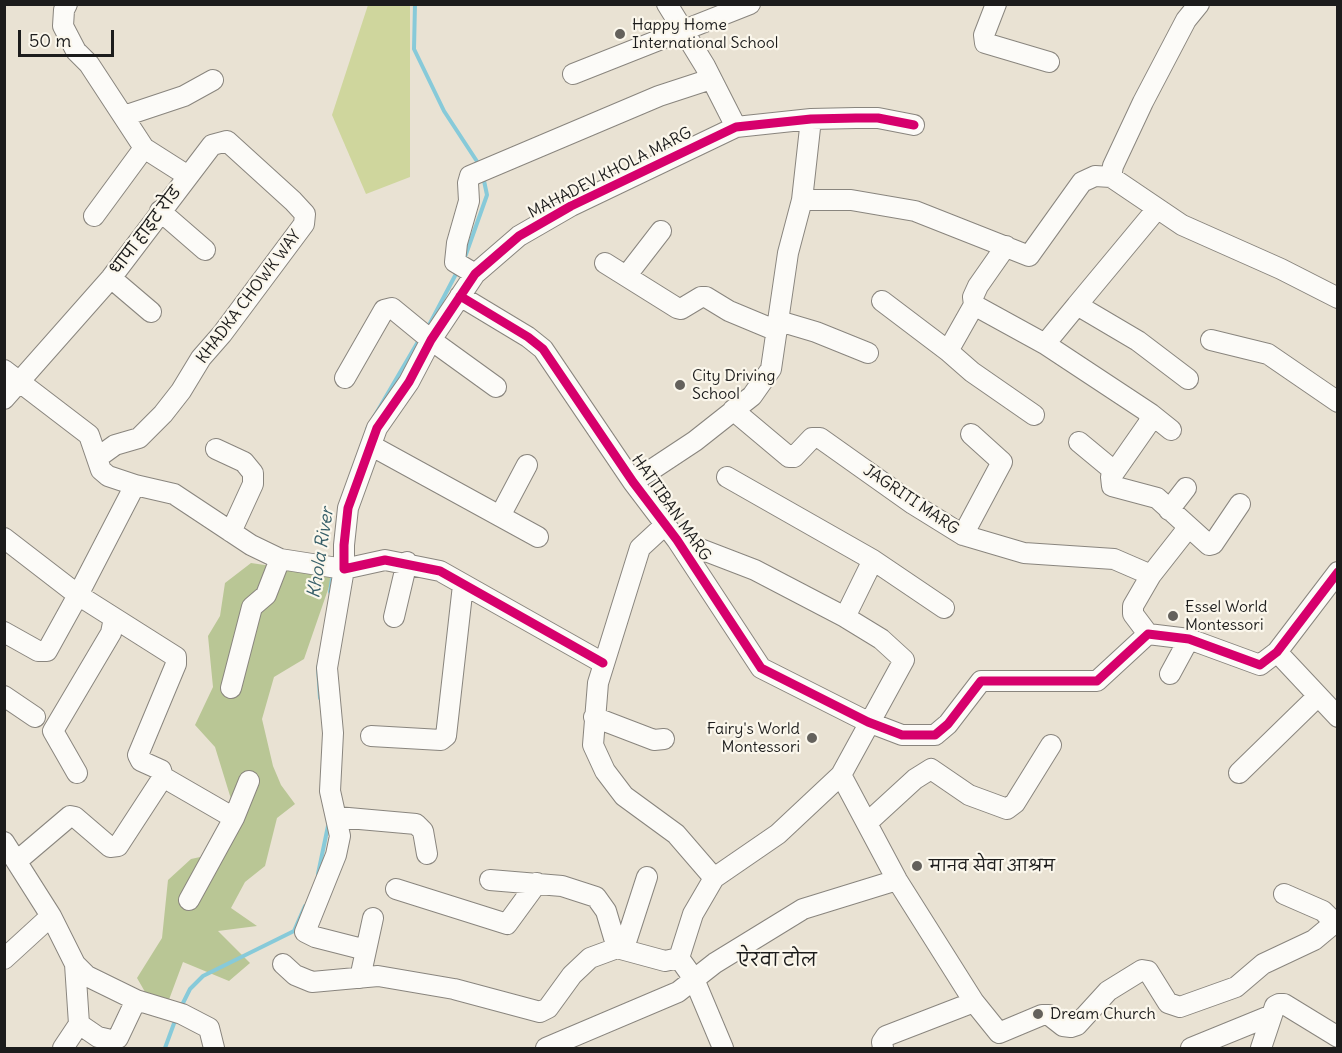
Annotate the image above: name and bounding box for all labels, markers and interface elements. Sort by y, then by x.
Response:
place label: Happy Home International School [632,15,778,53]
scale bar [21,18,117,56]
marker: Happy Home International School [613,27,627,41]
text: 50 m [29,29,71,52]
street label: MAHADEV KHOLA MARG [525,123,695,223]
street label: धापा हाइट रोड [107,183,185,279]
street label: KHADKA CHOWK WAY [193,227,305,367]
place label: City Driving School [692,366,775,404]
marker: City Driving School [673,378,687,392]
street label: HATTIBAN MARG [627,451,715,565]
street label: JAGRITI MARG [859,461,963,539]
water label: Khola River [303,506,339,600]
place label: Essel World Montessori [1185,597,1267,635]
marker: Essel World Montessori [1166,609,1180,623]
place label: Fairy's World Montessori [707,719,800,757]
marker: Fairy's World Montessori [805,731,819,745]
place label: मानव सेवा आश्रम [929,856,1055,876]
marker: मानव सेवा आश्रम [910,859,924,873]
district label: ऐरवा टोल [737,950,817,972]
place label: Dream Church [1050,1004,1156,1024]
marker: Dream Church [1031,1007,1045,1021]

